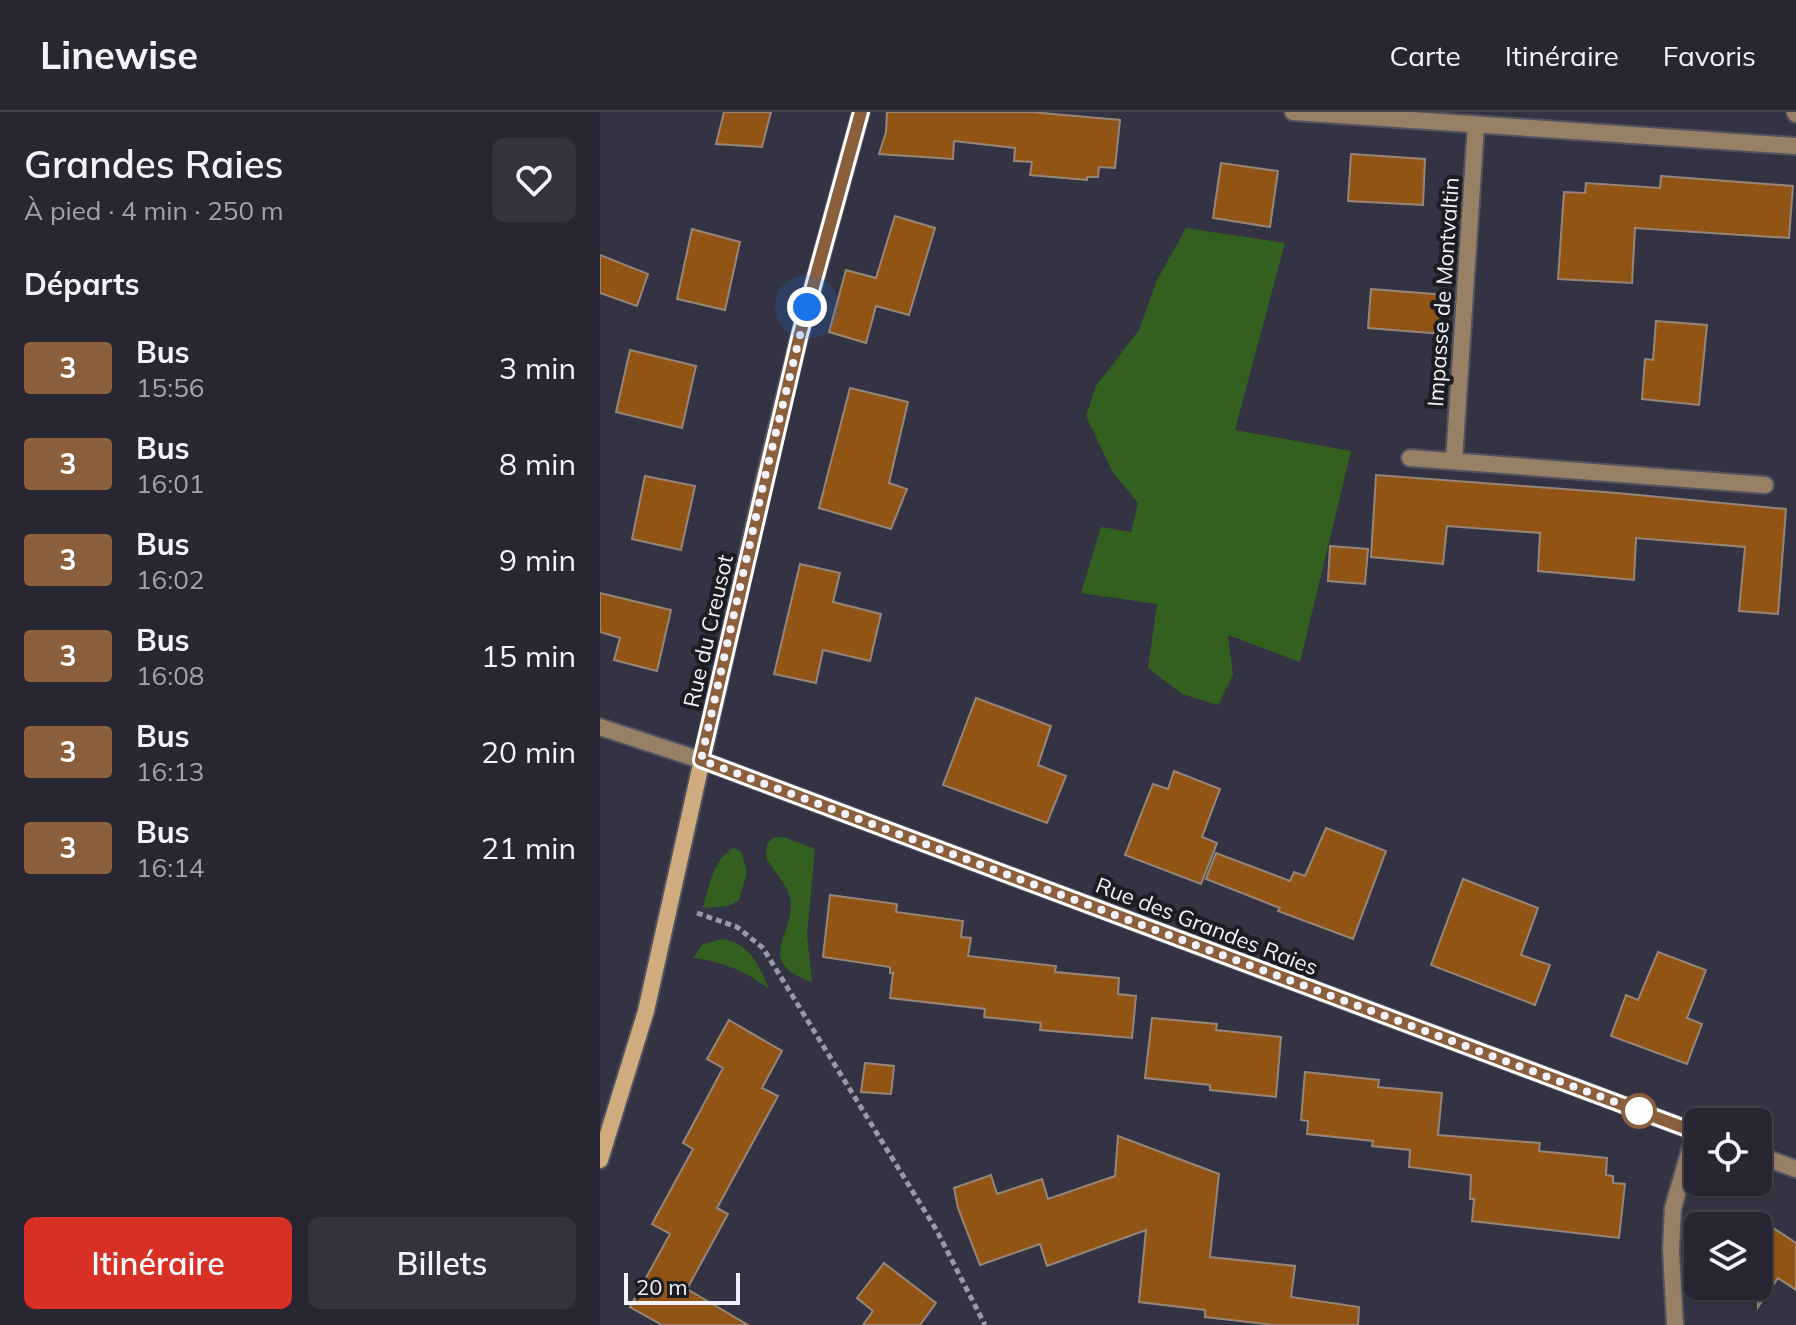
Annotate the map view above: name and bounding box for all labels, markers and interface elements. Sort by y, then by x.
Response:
text: Linewise [40,31,198,79]
text: Carte [1389,38,1461,73]
text: Itinéraire [1505,38,1619,73]
text: Favoris [1663,38,1756,73]
button: heart [492,138,576,222]
text: Grandes Raies [24,140,283,188]
street label: Impasse de Montvaltin [1421,176,1465,408]
text: À pied · 4 min · 250 m [24,194,284,227]
text: Départs [24,265,140,303]
your location [787,287,827,327]
text: Bus [136,333,190,371]
text: 3 min [499,349,576,387]
text: 3 [60,350,76,385]
text: 15:56 [136,371,204,404]
text: Bus [136,429,190,467]
text: 8 min [499,445,576,483]
text: 3 [60,446,76,481]
text: 16:01 [136,467,204,500]
text: Bus [136,525,190,563]
text: 9 min [499,541,576,579]
text: 3 [60,542,76,577]
street label: Rue du Creusot [677,552,739,710]
text: 16:02 [136,563,204,596]
text: Bus [136,621,190,659]
text: 15 min [481,637,576,675]
text: 3 [60,638,76,673]
text: 16:08 [136,659,204,692]
text: Bus [136,717,190,755]
text: 20 min [481,733,576,771]
text: 3 [60,734,76,769]
text: 16:13 [136,755,204,788]
text: Bus [136,813,190,851]
text: 21 min [481,829,576,867]
text: 3 [60,830,76,865]
text: 16:14 [136,851,204,884]
street label: Rue des Grandes Raies [1092,871,1322,981]
unlabelled marker [1622,1094,1656,1128]
map controls [1684,1108,1772,1300]
button: locate [1684,1108,1772,1196]
button: layers [1684,1212,1772,1300]
button: Itinéraire [24,1217,292,1309]
button: Billets [308,1217,576,1309]
scale bar [624,1269,740,1305]
text: 20 m [636,1273,687,1301]

